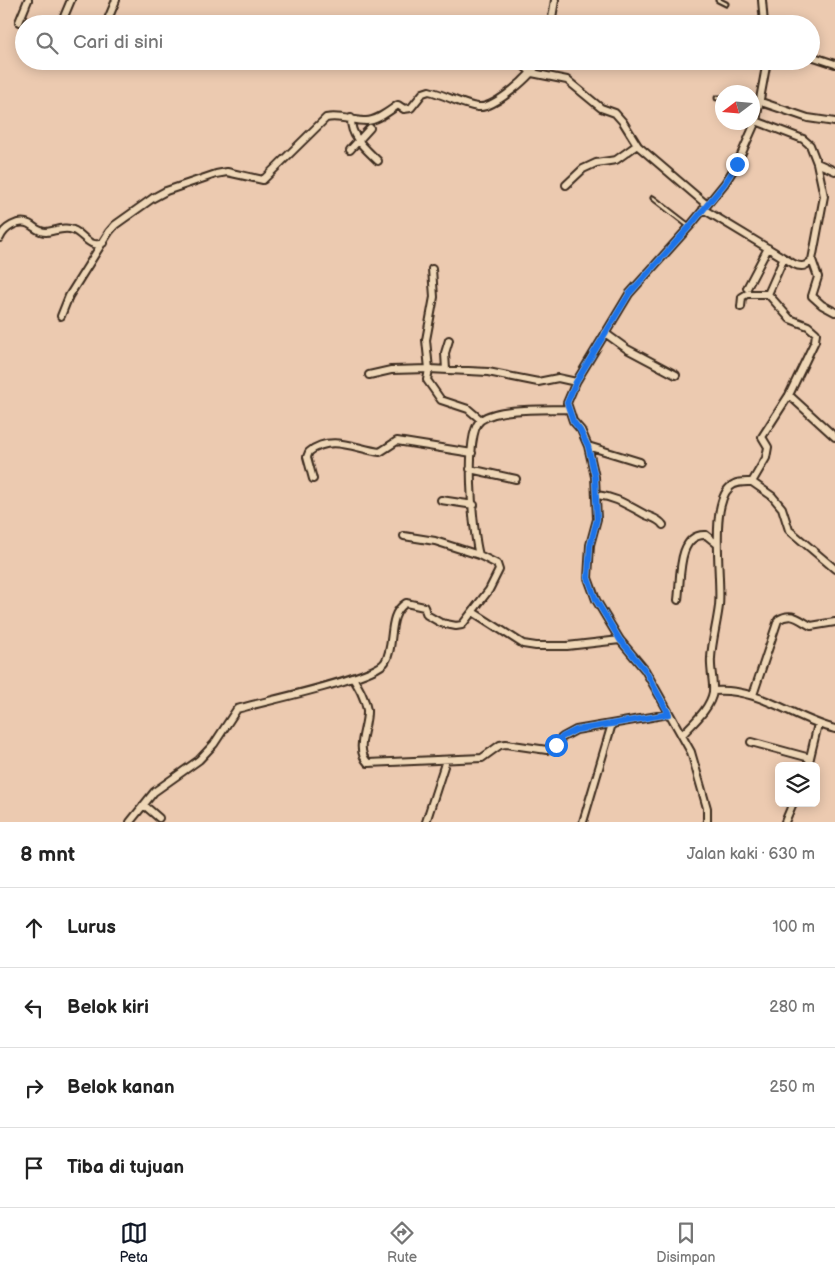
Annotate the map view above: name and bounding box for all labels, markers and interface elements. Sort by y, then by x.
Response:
search box [15,15,820,70]
icon: search [33,29,61,57]
text: Cari di sini [73,31,163,54]
north arrow [715,85,760,130]
route end [726,153,749,176]
route start [545,734,568,757]
map controls [775,762,820,807]
button: layers [775,762,820,807]
text: 8 mnt [20,842,75,867]
text: Jalan kaki · 630 m [687,845,815,864]
icon: ahead [20,914,48,942]
text: Lurus [67,916,116,939]
text: 100 m [772,918,815,937]
icon: left [20,994,48,1022]
text: Belok kiri [67,996,149,1019]
text: 280 m [769,998,815,1017]
icon: right [20,1074,48,1102]
text: Belok kanan [67,1076,175,1099]
text: 250 m [769,1078,815,1097]
icon: arrive [20,1154,48,1182]
text: Tiba di tujuan [67,1156,184,1179]
tab: Peta [120,1219,148,1266]
tab: Rute [387,1219,417,1266]
tab: Disimpan [656,1219,715,1266]

